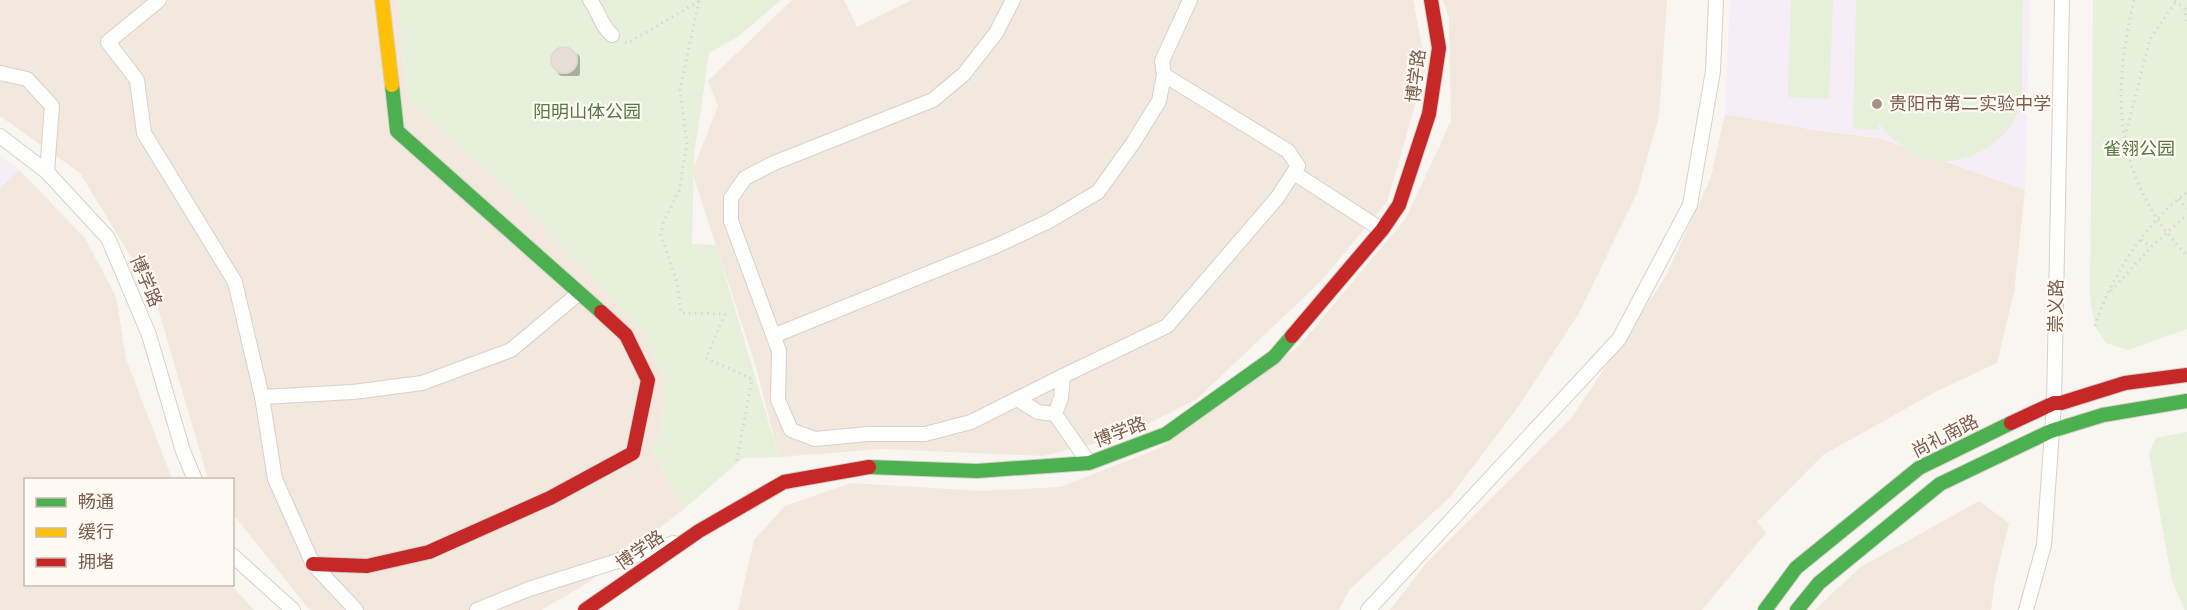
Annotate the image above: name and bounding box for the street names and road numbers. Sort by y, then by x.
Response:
street label: 博学路 [1402,48,1430,104]
street label: 博学路 [125,252,167,310]
street label: 崇义路 [2045,279,2067,333]
street label: 尚礼南路 [1908,410,1982,462]
street label: 博学路 [1091,412,1149,452]
street label: 博学路 [612,526,668,574]

